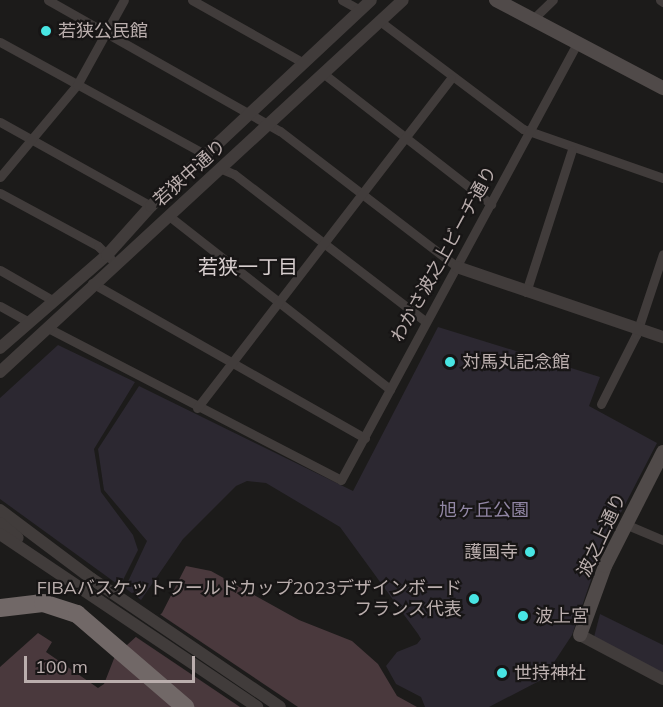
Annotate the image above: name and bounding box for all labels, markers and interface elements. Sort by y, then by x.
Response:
place label: 若狭公民館 [58,20,148,42]
marker: 若狭公民館 [39,24,53,38]
street label: 若狭中通り [149,135,231,211]
street label: わかさ波之上ビーチ通り [387,162,501,346]
district label: 若狭一丁目 [198,254,298,278]
place label: 対馬丸記念館 [462,351,570,373]
marker: 対馬丸記念館 [443,355,457,369]
street label: 波之上通り [573,490,631,580]
park label: 旭ヶ丘公園 [439,499,529,521]
place label: 護国寺 [464,541,518,563]
marker: 護国寺 [523,545,537,559]
place label: FIBAバスケットワールドカップ2023デザインボード フランス代表 [37,578,462,620]
marker: FIBAバスケットワールドカップ2023デザインボード フランス代表 [467,592,481,606]
place label: 波上宮 [535,605,589,627]
marker: 波上宮 [516,609,530,623]
scale bar [27,644,198,682]
text: 100 m [35,655,88,678]
place label: 世持神社 [514,662,586,684]
marker: 世持神社 [495,666,509,680]

